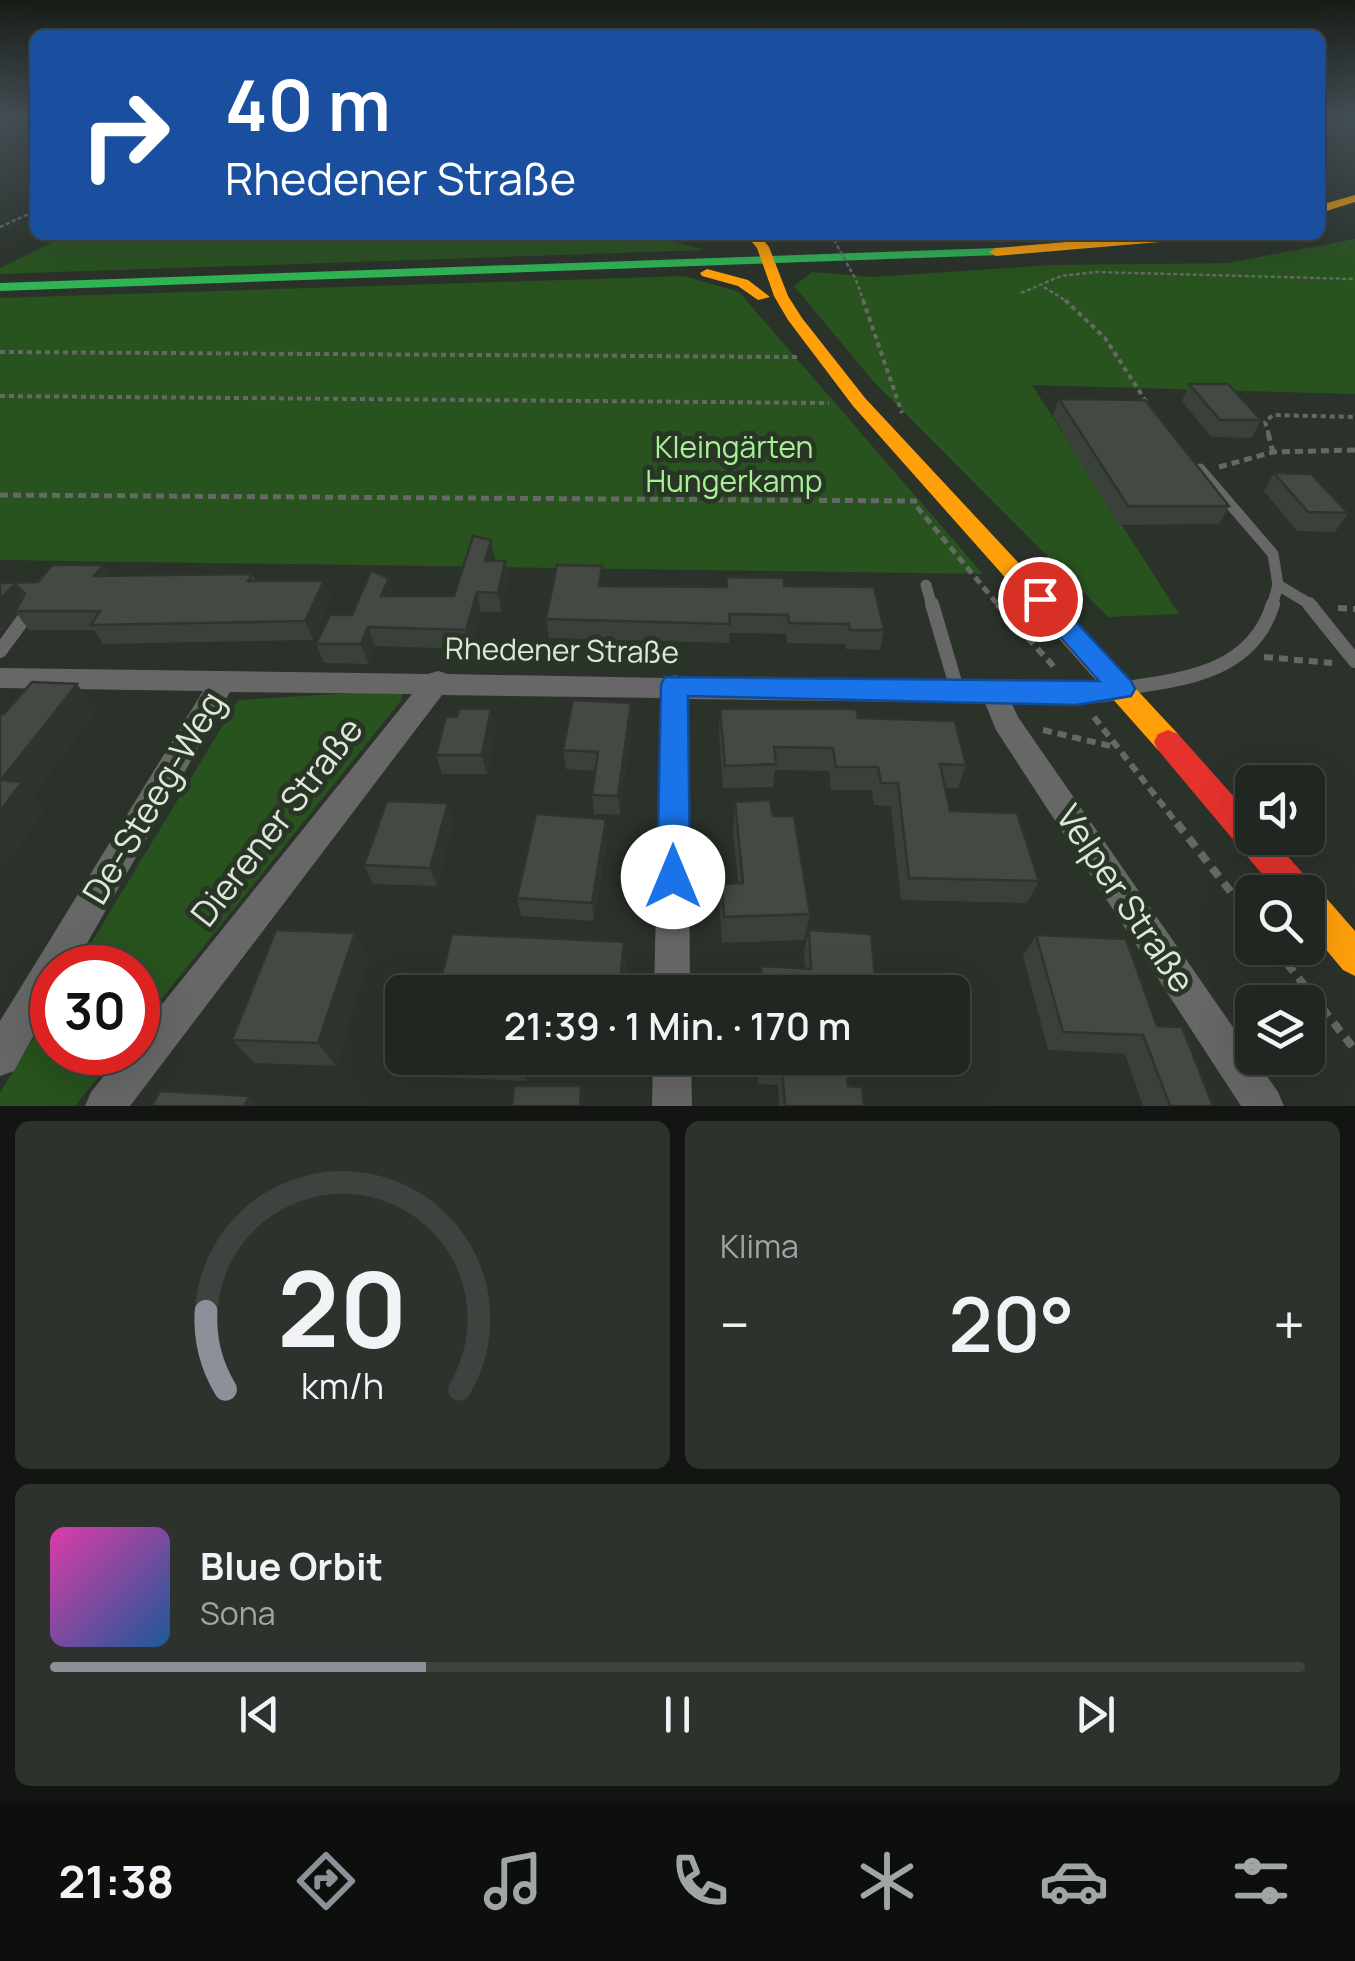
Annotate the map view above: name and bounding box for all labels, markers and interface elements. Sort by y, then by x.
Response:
text: 40 m [225,56,391,152]
icon: right [60,70,190,200]
text: Rhedener Straße [225,147,576,209]
park label: Kleingärten Hungerkamp [645,426,823,501]
pin [998,557,1083,642]
icon: arrive [1013,572,1068,627]
street label: Rhedener Straße [445,627,679,672]
street label: De-Steeg-Weg [71,682,236,913]
street label: Dierener Straße [179,707,373,936]
map controls [1235,765,1325,1075]
button: sound [1235,765,1325,855]
street label: Velper Straße [1045,795,1206,1002]
position arrow [621,825,725,929]
button: search [1235,875,1325,965]
speed limit sign: 30 [30,945,160,1075]
button: layers [1235,985,1325,1075]
text: 21:39 · 1 Min. · 170 m [504,999,851,1051]
text: Klima [720,1224,799,1268]
text: 20 [277,1236,408,1378]
text: 20° [949,1272,1074,1375]
text: − [720,1286,750,1362]
text: + [1273,1286,1305,1362]
text: km/h [301,1361,384,1410]
text: Blue Orbit [200,1539,383,1591]
text: Sona [200,1591,275,1635]
icon: previous [232,1687,287,1742]
icon: pause [650,1687,705,1742]
icon: next [1068,1687,1123,1742]
icon: directions [291,1846,361,1916]
icon: music [478,1846,548,1916]
icon: phone [665,1846,735,1916]
icon: climate [852,1846,922,1916]
icon: car [1039,1846,1109,1916]
icon: filters [1226,1846,1296,1916]
text: 21:38 [59,1850,174,1912]

